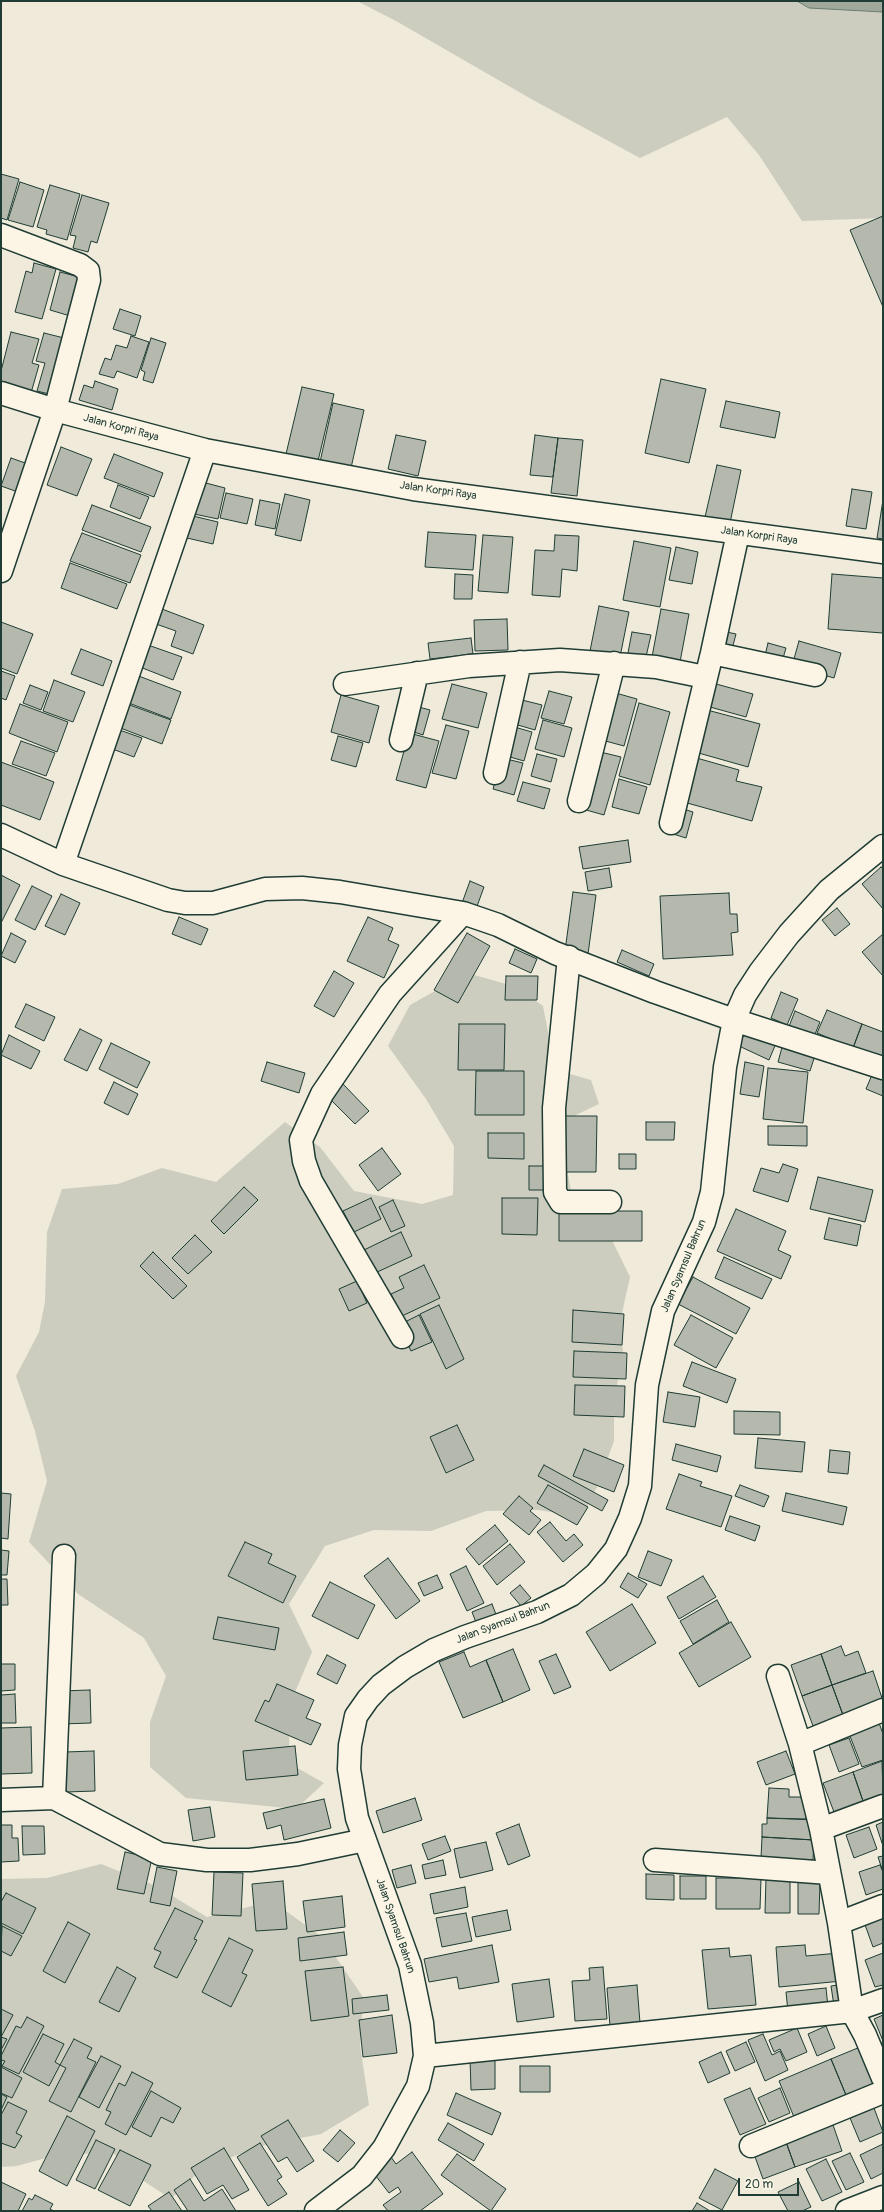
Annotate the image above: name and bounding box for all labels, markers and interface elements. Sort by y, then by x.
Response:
street label: Jalan Korpri Raya [82,412,160,444]
street label: Jalan Korpri Raya [399,479,477,503]
street label: Jalan Korpri Raya [720,524,798,548]
street label: Jalan Syamsul Bahrun [658,1218,710,1314]
street label: Jalan Syamsul Bahrun [454,1599,552,1647]
street label: Jalan Syamsul Bahrun [373,1877,417,1975]
scale bar [740,2170,801,2196]
text: 20 m [745,2177,773,2192]

